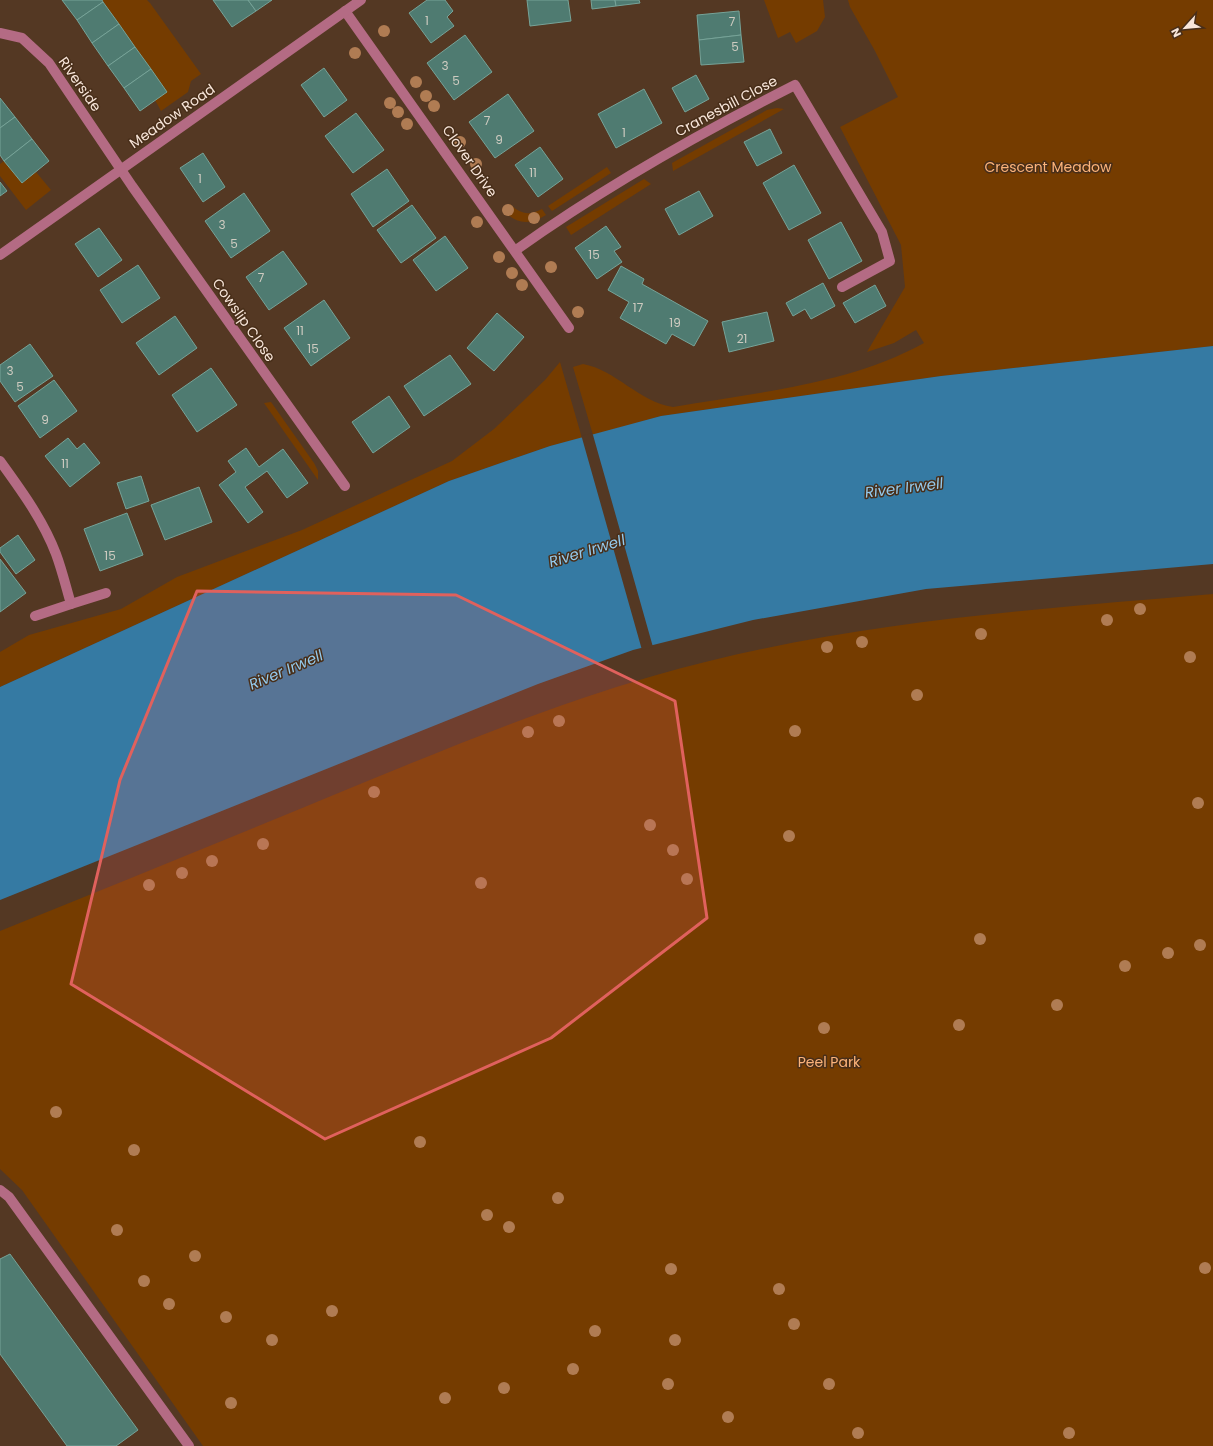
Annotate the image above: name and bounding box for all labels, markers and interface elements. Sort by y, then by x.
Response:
north arrow [1165,8,1205,48]
house number: 1 [425,12,429,29]
house number: 7 [729,13,736,30]
text: N [1167,25,1185,40]
house number: 5 [731,38,739,55]
street label: Riverside [54,53,106,116]
house number: 3 [441,57,449,74]
street label: Cranesbill Close [671,70,781,141]
house number: 5 [452,72,460,89]
street label: Meadow Road [125,79,219,153]
house number: 7 [484,112,491,129]
street label: Clover Drive [438,121,502,201]
house number: 1 [622,124,626,141]
house number: 9 [495,131,503,148]
park label: Crescent Meadow [984,157,1112,177]
house number: 11 [529,164,537,181]
house number: 1 [198,170,202,187]
house number: 3 [218,216,226,233]
house number: 5 [230,235,238,252]
house number: 15 [588,246,600,263]
house number: 7 [258,269,265,286]
street label: Cowslip Close [208,274,280,366]
house number: 17 [633,299,644,316]
house number: 19 [669,314,681,331]
house number: 11 [296,322,304,339]
house number: 21 [737,330,747,347]
house number: 15 [307,340,319,357]
house number: 3 [6,362,14,379]
house number: 5 [16,378,24,395]
house number: 9 [41,411,49,428]
house number: 11 [61,455,69,472]
water label: River Irwell [864,472,945,503]
water label: River Irwell [546,529,628,572]
house number: 15 [104,547,116,564]
water label: River Irwell [245,644,326,695]
park label: Peel Park [798,1052,861,1072]

